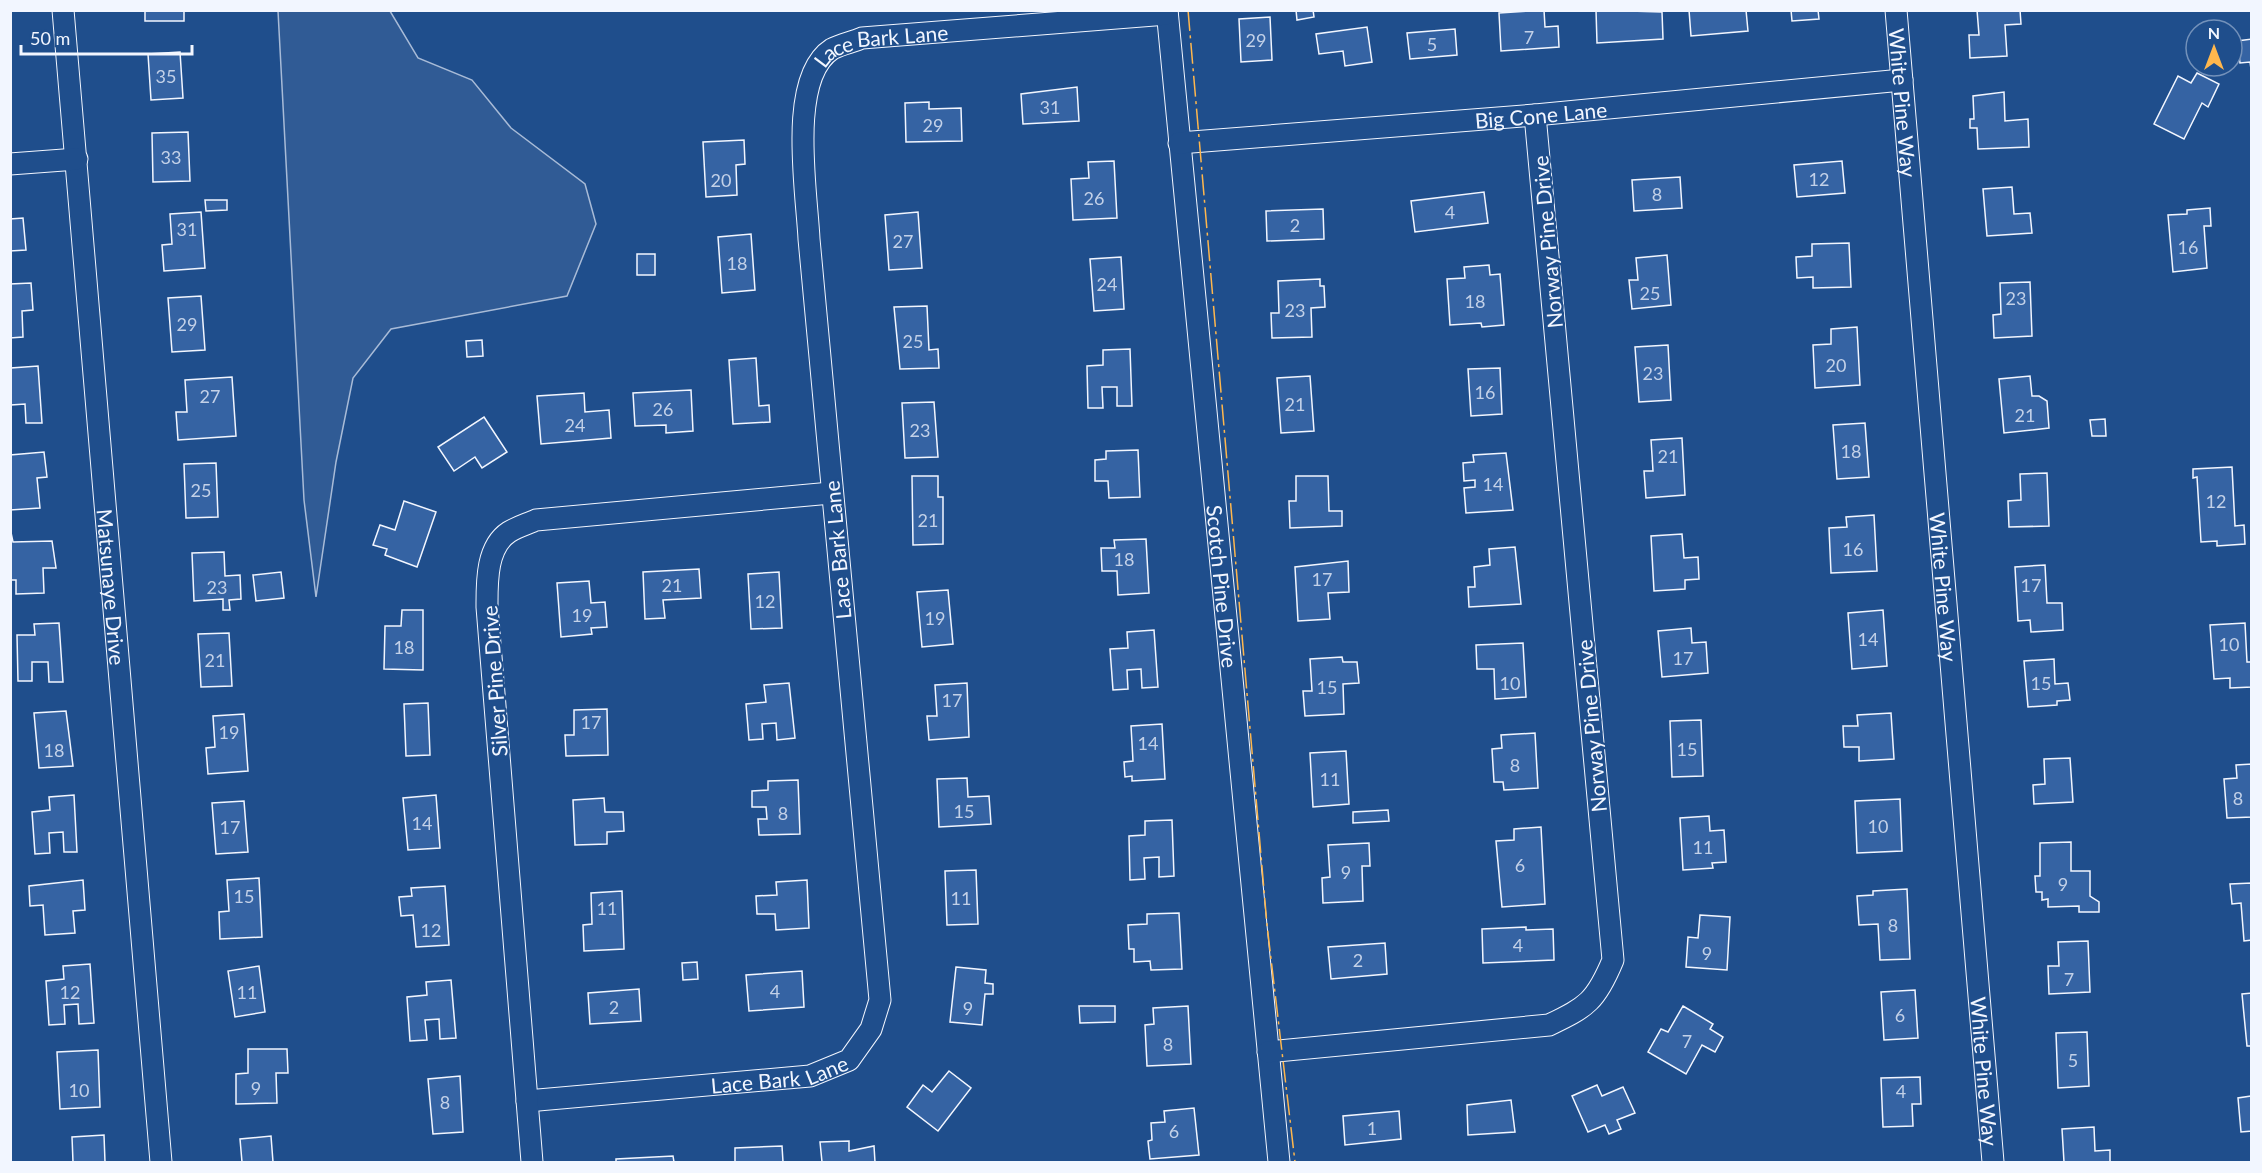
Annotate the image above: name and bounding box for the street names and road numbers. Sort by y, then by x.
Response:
street label: Lace Bark Lane [808,19,949,71]
street label: White Pine Way [1885,27,1923,178]
street label: Big Cone Lane [1474,96,1608,132]
street label: Norway Pine Drive [1527,155,1567,329]
street label: Lace Bark Lane [818,480,856,620]
street label: Scotch Pine Drive [1203,504,1243,669]
street label: Matsunaye Drive [93,508,131,666]
street label: White Pine Way [1926,511,1963,663]
street label: Silver Pine Drive [476,605,512,757]
street label: Norway Pine Drive [1571,639,1611,813]
street label: White Pine Way [1967,996,2004,1147]
street label: Lace Bark Lane [710,1049,851,1097]

